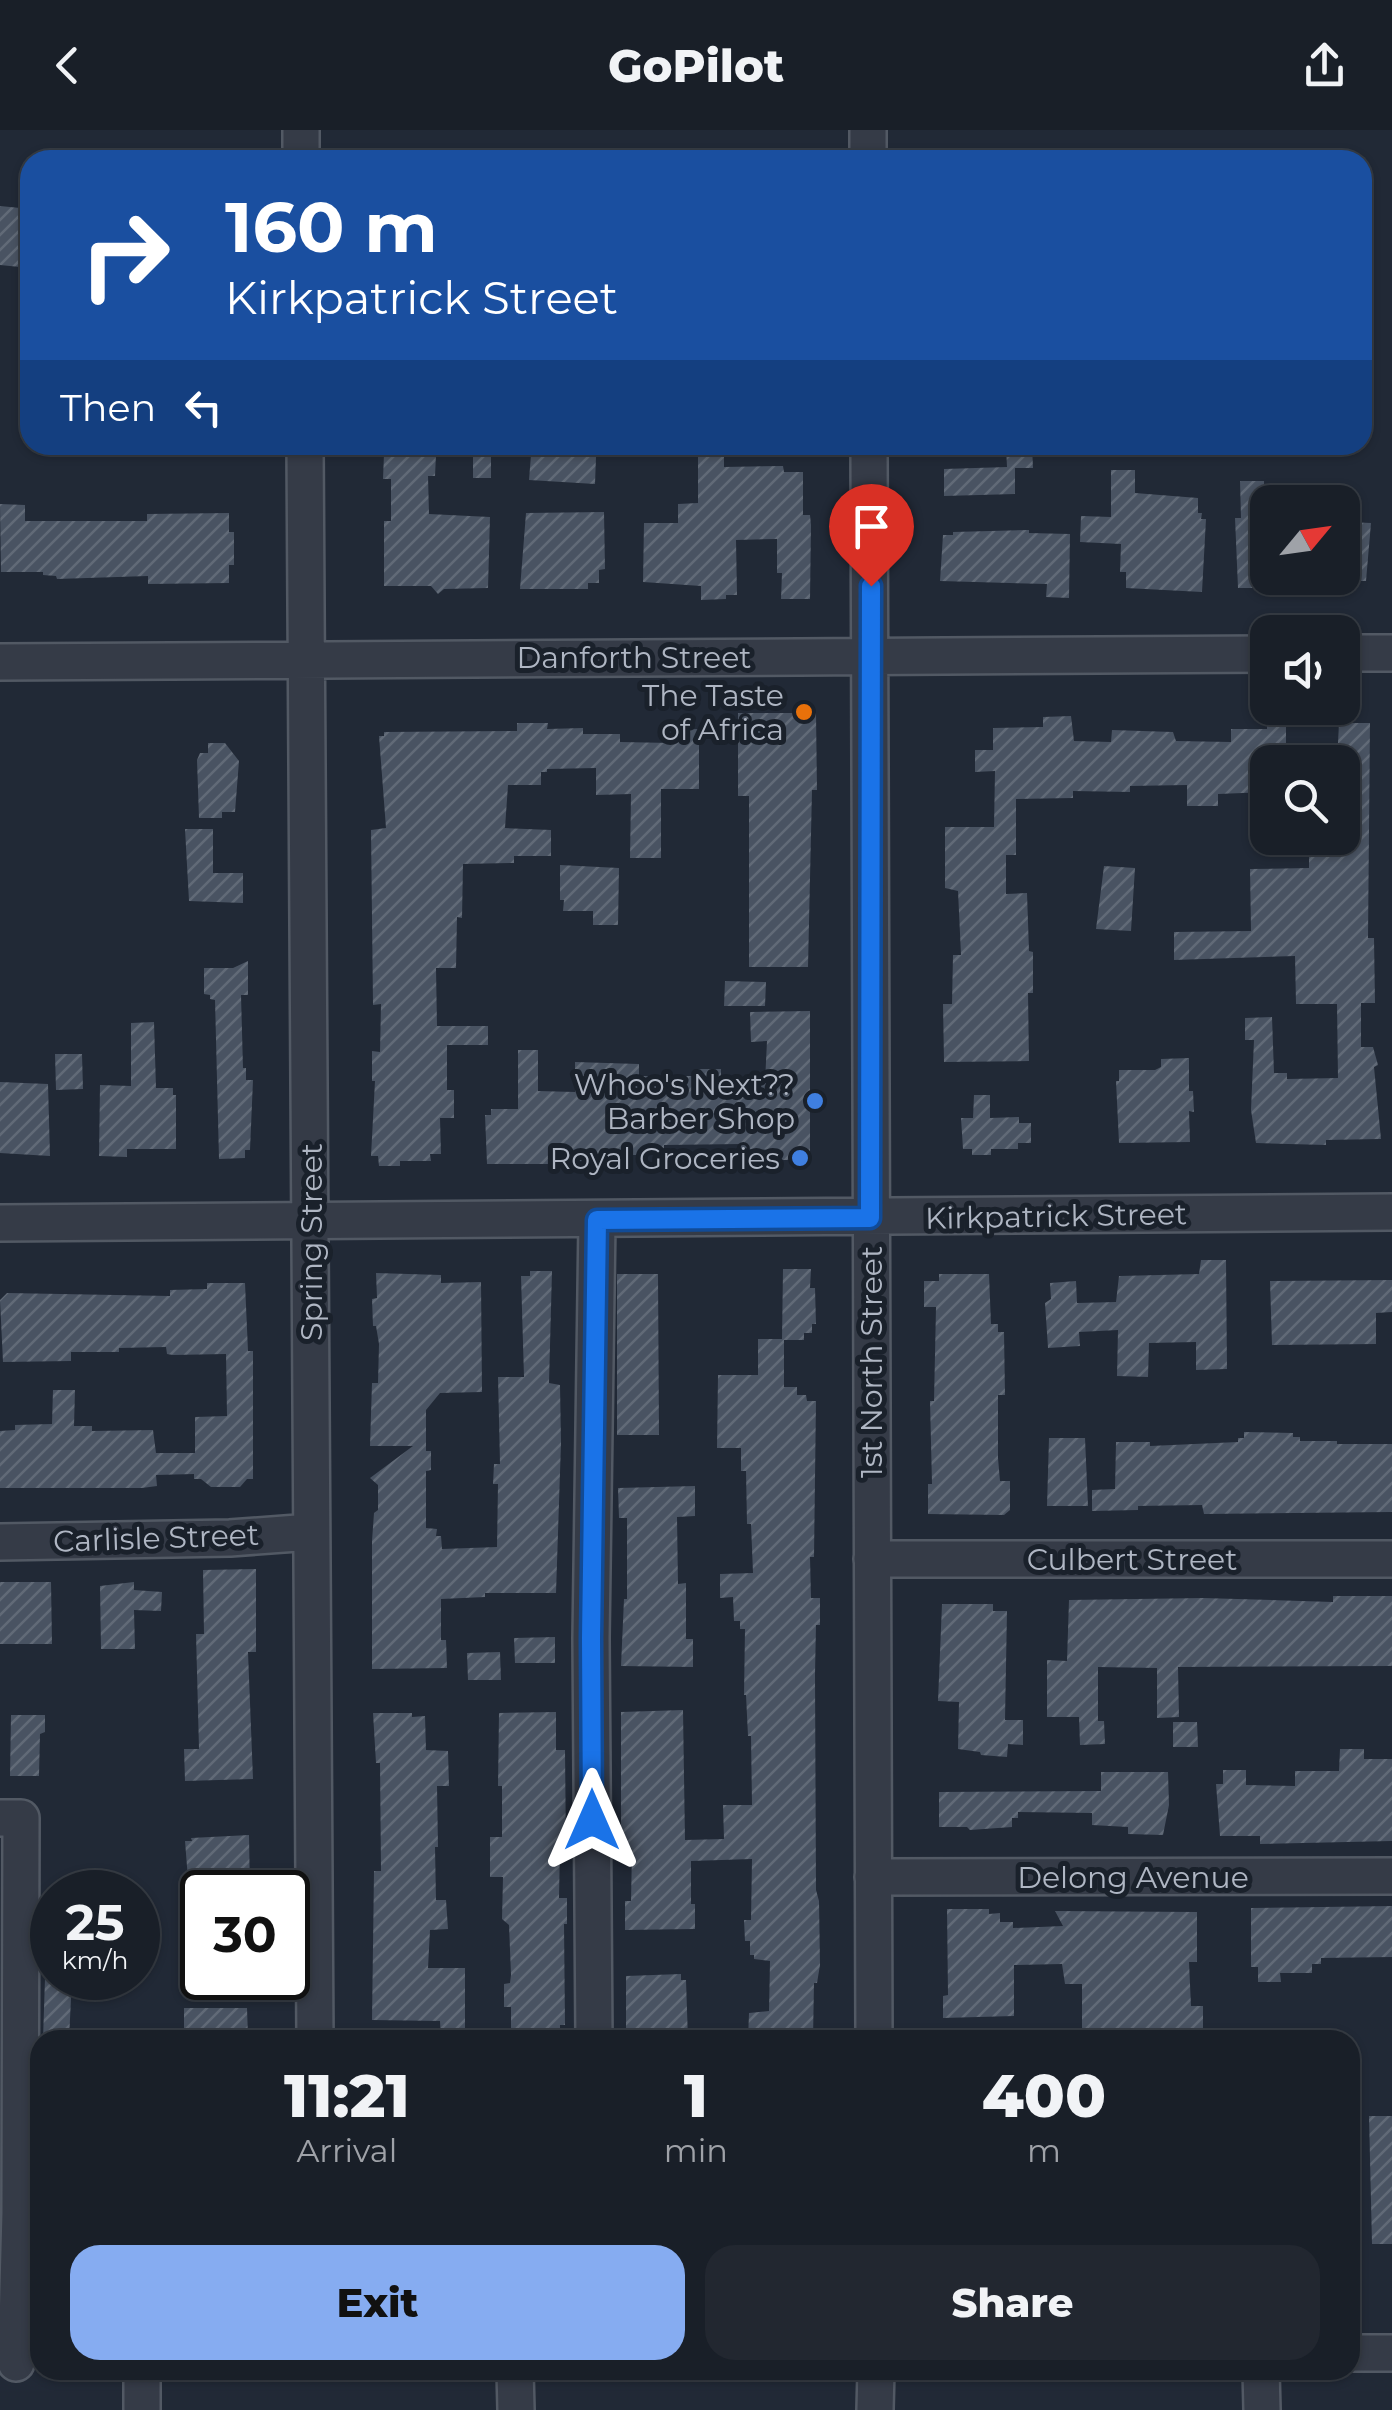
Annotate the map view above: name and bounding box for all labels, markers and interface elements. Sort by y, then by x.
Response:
icon: back [40,38,95,93]
text: GoPilot [608,38,784,93]
icon: share [1297,38,1352,93]
text: 160 m [225,184,438,270]
icon: right [60,190,190,320]
text: Kirkpatrick Street [225,270,618,325]
icon: left [176,380,231,435]
text: Then [60,384,156,431]
pin [829,484,914,587]
north arrow [1250,485,1360,595]
map controls [1250,485,1360,855]
icon: arrive [844,499,899,554]
button: sound [1250,615,1360,725]
street label: Danforth Street [517,639,751,676]
place label: The Taste of Africa [642,677,784,748]
marker: The Taste of Africa [793,701,815,723]
button: search [1250,745,1360,855]
place label: Whoo's Next?? Barber Shop [574,1066,795,1137]
marker: Whoo's Next?? Barber Shop [804,1090,826,1112]
place label: Royal Groceries [550,1140,780,1177]
street label: Spring Street [293,1143,330,1341]
marker: Royal Groceries [789,1147,811,1169]
street label: Kirkpatrick Street [925,1195,1187,1237]
street label: 1st North Street [853,1246,890,1478]
street label: Carlisle Street [52,1516,260,1560]
street label: Culbert Street [1027,1541,1237,1578]
position arrow [540,1768,644,1872]
street label: Delong Avenue [1017,1859,1249,1896]
speed limit sign: 30 [180,1870,310,2000]
text: 25 [65,1892,125,1953]
text: km/h [62,1945,128,1975]
text: 11:21 [284,2059,410,2132]
text: 1 [684,2059,708,2132]
text: 400 [982,2059,1106,2132]
text: Arrival [296,2131,397,2170]
text: min [664,2131,728,2170]
text: m [1027,2131,1061,2170]
button: Exit [70,2245,685,2360]
button: Share [705,2245,1320,2360]

